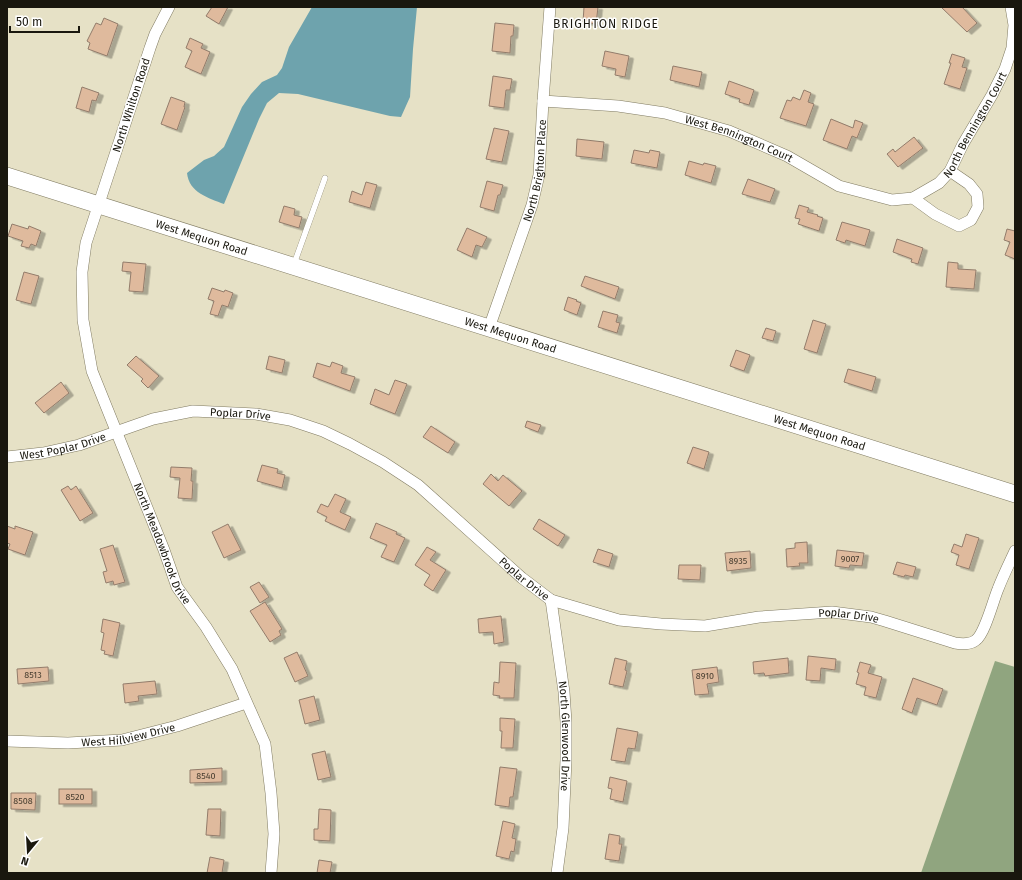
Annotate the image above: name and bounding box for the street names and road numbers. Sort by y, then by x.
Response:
street label: North Whilton Road [110,56,153,154]
street label: North Bennington Court [941,70,1009,181]
street label: West Bennington Court [683,113,795,165]
street label: North Brighton Place [521,119,549,224]
street label: West Mequon Road [154,217,249,258]
street label: West Mequon Road [463,315,558,356]
street label: Poplar Drive [210,406,272,424]
street label: West Mequon Road [772,412,867,453]
street label: West Poplar Drive [19,430,108,463]
street label: North Meadowbrook Drive [131,481,193,607]
street label: Poplar Drive [496,555,552,603]
street label: Poplar Drive [818,606,881,626]
street label: North Glenwood Drive [556,680,572,791]
street label: West Hillview Drive [81,721,177,749]

